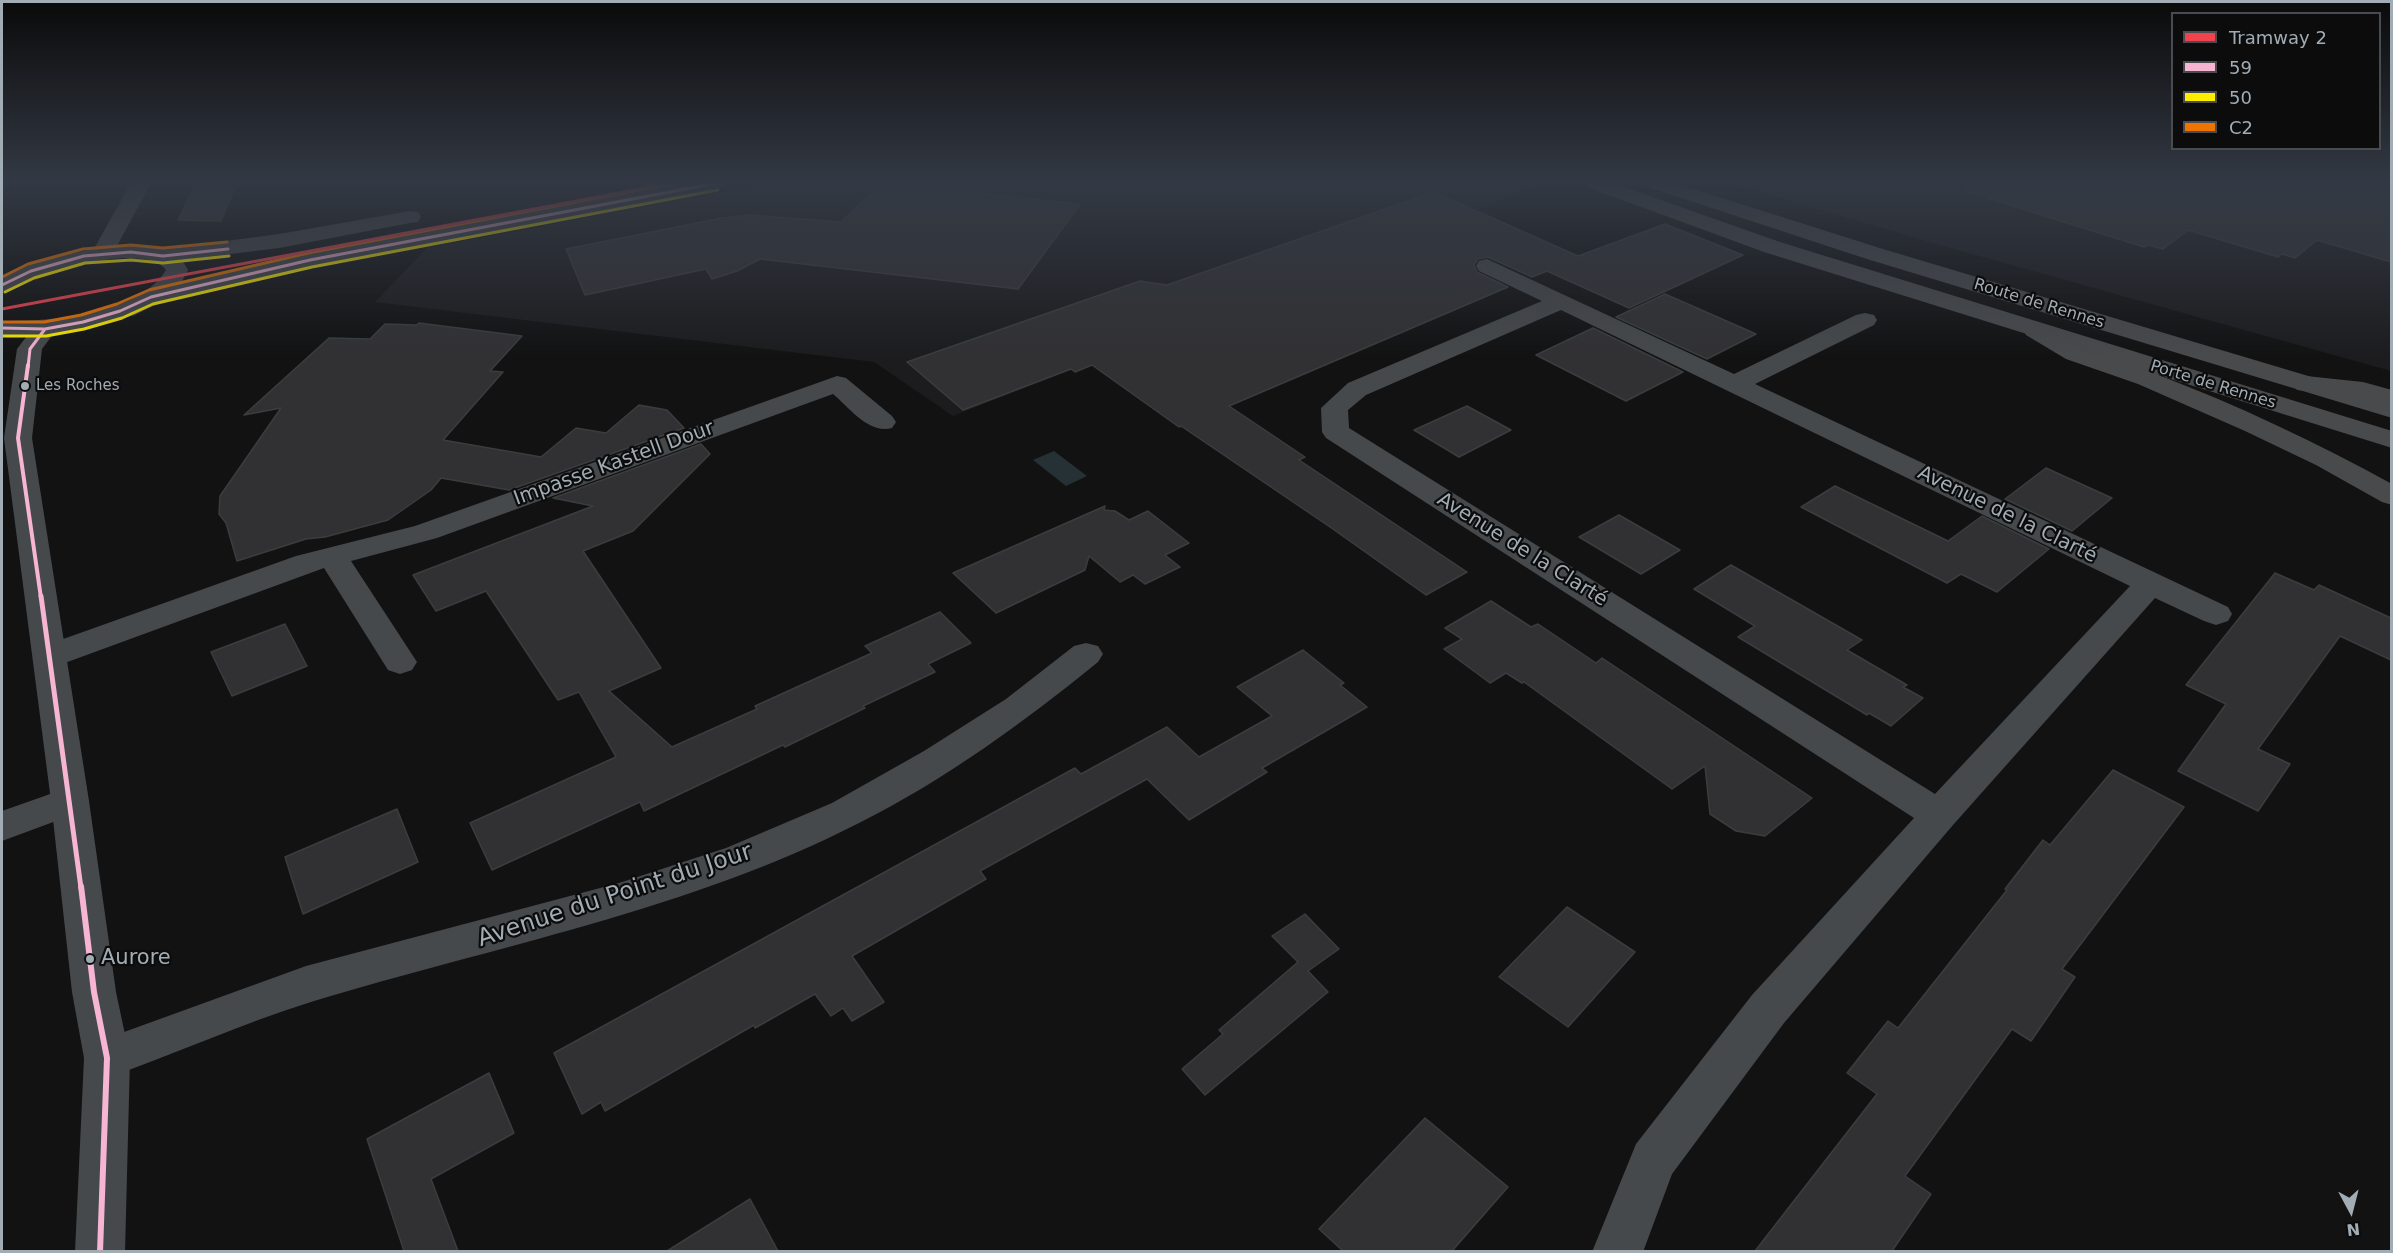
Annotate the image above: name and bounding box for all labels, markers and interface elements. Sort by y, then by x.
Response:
legend [2171,12,2381,150]
text: Tramway 2 [2229,27,2327,48]
text: 59 [2229,57,2252,78]
text: 50 [2229,87,2252,108]
text: C2 [2229,117,2253,138]
street label: Route de Rennes [1971,275,2107,333]
street label: Porte de Rennes [2148,357,2278,413]
place label: Les Roches [36,377,120,395]
marker: Les Roches [19,380,31,392]
street label: Impasse Kastell Dour [511,417,717,511]
street label: Avenue de la Clarté [1914,461,2100,569]
street label: Avenue de la Clarté [1432,488,1612,612]
street label: Avenue du Point du Jour [474,838,756,954]
place label: Aurore [101,946,171,972]
marker: Aurore [84,953,96,965]
north arrow [2321,1181,2381,1241]
text: N [2345,1219,2361,1240]

